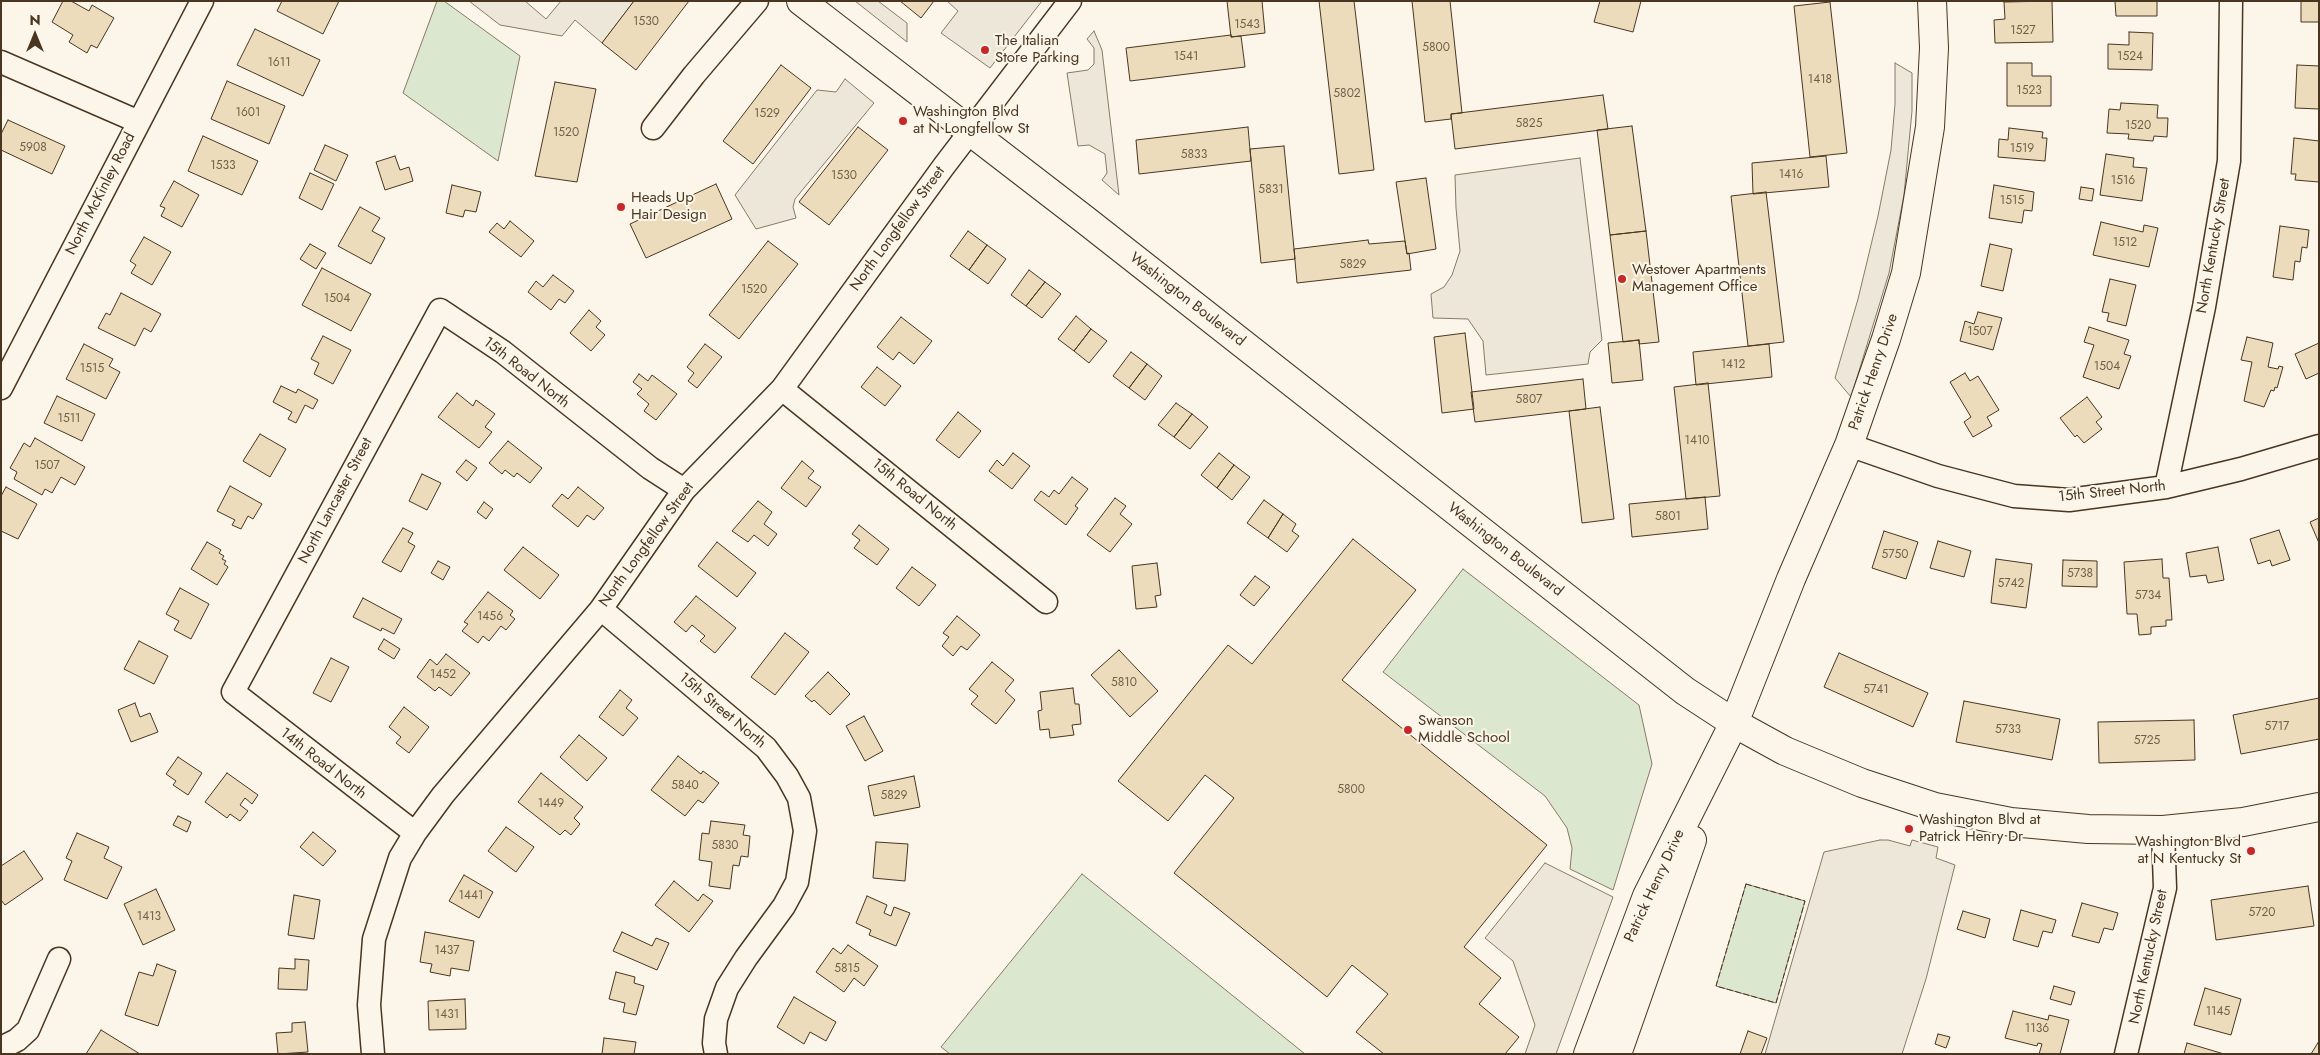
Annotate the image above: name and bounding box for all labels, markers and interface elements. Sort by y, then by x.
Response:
north arrow [10,10,60,60]
text: N [29,10,41,30]
house number: 1530 [633,15,659,29]
house number: 1543 [1234,18,1260,32]
house number: 1527 [2010,24,2036,38]
place label: The Italian Store Parking [995,32,1079,67]
house number: 5800 [1422,41,1450,55]
marker: The Italian Store Parking [979,44,991,56]
house number: 1541 [1174,50,1198,64]
house number: 1524 [2117,50,2143,64]
house number: 1611 [267,56,291,70]
house number: 1418 [1808,73,1832,87]
house number: 1523 [2016,84,2042,98]
house number: 5802 [1333,87,1361,101]
place label: Washington Blvd at N Longfellow St [913,103,1029,138]
house number: 1601 [236,106,260,120]
house number: 1529 [754,107,780,121]
marker: Washington Blvd at N Longfellow St [897,115,909,127]
house number: 5825 [1516,117,1542,131]
house number: 1520 [2125,119,2151,133]
house number: 1520 [553,126,579,140]
street label: North McKinley Road [62,130,140,258]
house number: 5908 [19,141,47,155]
house number: 1519 [2010,142,2034,156]
house number: 5833 [1181,148,1207,162]
house number: 1533 [210,159,236,173]
street label: North Longfellow Street [847,163,949,295]
house number: 1416 [1779,168,1803,182]
house number: 1530 [831,169,857,183]
house number: 1516 [2111,174,2135,188]
street label: North Kentucky Street [2193,177,2235,315]
house number: 5831 [1258,183,1284,197]
place label: Heads Up Hair Design [631,189,707,224]
house number: 1515 [2000,194,2024,208]
marker: Heads Up Hair Design [615,201,627,213]
house number: 1512 [2113,236,2137,250]
street label: Washington Boulevard [1126,249,1248,351]
house number: 5829 [1339,258,1367,272]
place label: Westover Apartments Management Office [1632,261,1766,296]
marker: Westover Apartments Management Office [1616,273,1628,285]
house number: 1520 [741,283,767,297]
house number: 1504 [324,292,350,306]
street label: Patrick Henry Drive [1846,311,1902,433]
house number: 1507 [1967,325,1993,339]
street label: 15th Road North [479,334,573,412]
house number: 1412 [1721,358,1745,372]
house number: 1504 [2094,360,2120,374]
house number: 1515 [80,362,104,376]
house number: 5807 [1516,393,1542,407]
house number: 1511 [58,412,80,426]
house number: 1410 [1685,434,1709,448]
street label: North Lancaster Street [295,435,377,567]
street label: 15th Road North [868,455,960,535]
house number: 1507 [34,459,60,473]
street label: 15th Street North [2057,477,2167,507]
street label: North Longfellow Street [596,479,698,611]
street label: Washington Boulevard [1444,499,1566,601]
house number: 5801 [1655,510,1681,524]
house number: 5750 [1881,548,1909,562]
house number: 5738 [2067,567,2093,581]
house number: 5742 [1998,577,2024,591]
house number: 5734 [2135,589,2161,603]
house number: 1456 [477,610,503,624]
house number: 1452 [430,668,456,682]
street label: 15th Street North [675,669,769,753]
house number: 5810 [1111,676,1137,690]
house number: 5741 [1863,683,1889,697]
place label: Swanson Middle School [1418,712,1510,747]
house number: 5717 [2265,720,2289,734]
house number: 5733 [1995,723,2021,737]
marker: Swanson Middle School [1402,724,1414,736]
street label: 14th Road North [276,725,370,803]
house number: 5725 [2134,734,2160,748]
house number: 5840 [671,779,699,793]
house number: 5800 [1337,783,1365,797]
house number: 5829 [880,789,908,803]
house number: 1449 [538,797,564,811]
place label: Washington Blvd at Patrick Henry Dr [1919,811,2040,846]
marker: Washington Blvd at Patrick Henry Dr [1903,823,1915,835]
street label: Patrick Henry Drive [1621,827,1689,945]
place label: Washington Blvd at N Kentucky St [2135,833,2241,868]
house number: 5830 [711,839,739,853]
marker: Washington Blvd at N Kentucky St [2245,845,2257,857]
street label: North Kentucky Street [2126,888,2172,1026]
house number: 1441 [459,889,483,903]
house number: 5720 [2248,906,2276,920]
house number: 1413 [137,910,161,924]
house number: 1437 [434,944,460,958]
house number: 5815 [834,962,860,976]
house number: 1145 [2206,1005,2230,1019]
house number: 1431 [435,1008,459,1022]
house number: 1136 [2025,1022,2049,1036]

